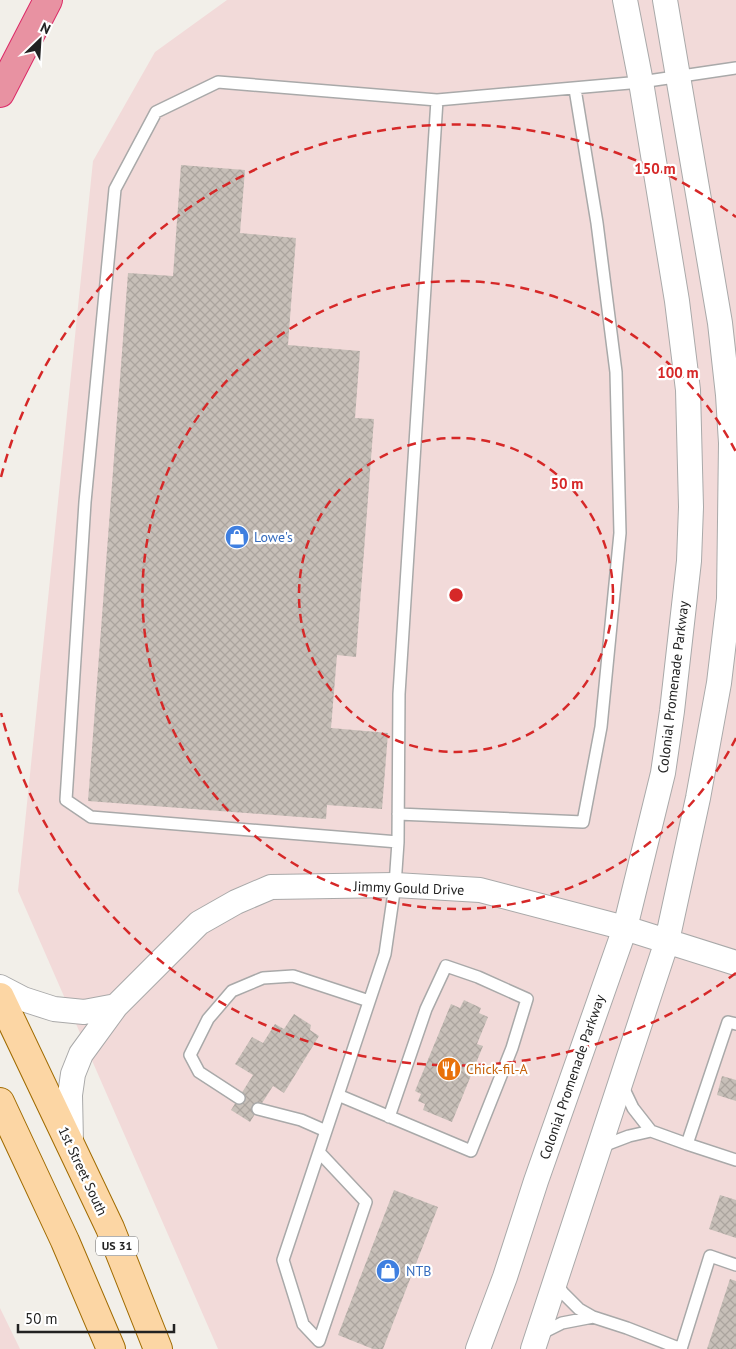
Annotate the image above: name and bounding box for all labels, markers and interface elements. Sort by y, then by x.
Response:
north arrow [15,15,65,65]
text: N [38,18,53,38]
text: 150 m [634,159,676,178]
text: 100 m [657,363,699,382]
text: 50 m [551,474,583,493]
shop icon: Lowe's [224,524,250,550]
place label: Lowe's [254,528,293,546]
centre of rings [447,586,465,604]
street label: Colonial Promenade Parkway [654,599,693,774]
street label: Jimmy Gould Drive [352,877,465,899]
street label: Colonial Promenade Parkway [535,992,609,1162]
restaurant icon: Chick-fil-A [436,1056,462,1082]
place label: Chick-fil-A [466,1060,529,1078]
street label: 1st Street South [54,1124,112,1218]
road number: US 31 [96,1236,138,1256]
shop icon: NTB [375,1258,401,1284]
place label: NTB [406,1262,431,1280]
scale bar [18,1302,174,1334]
text: 50 m [25,1309,58,1328]

